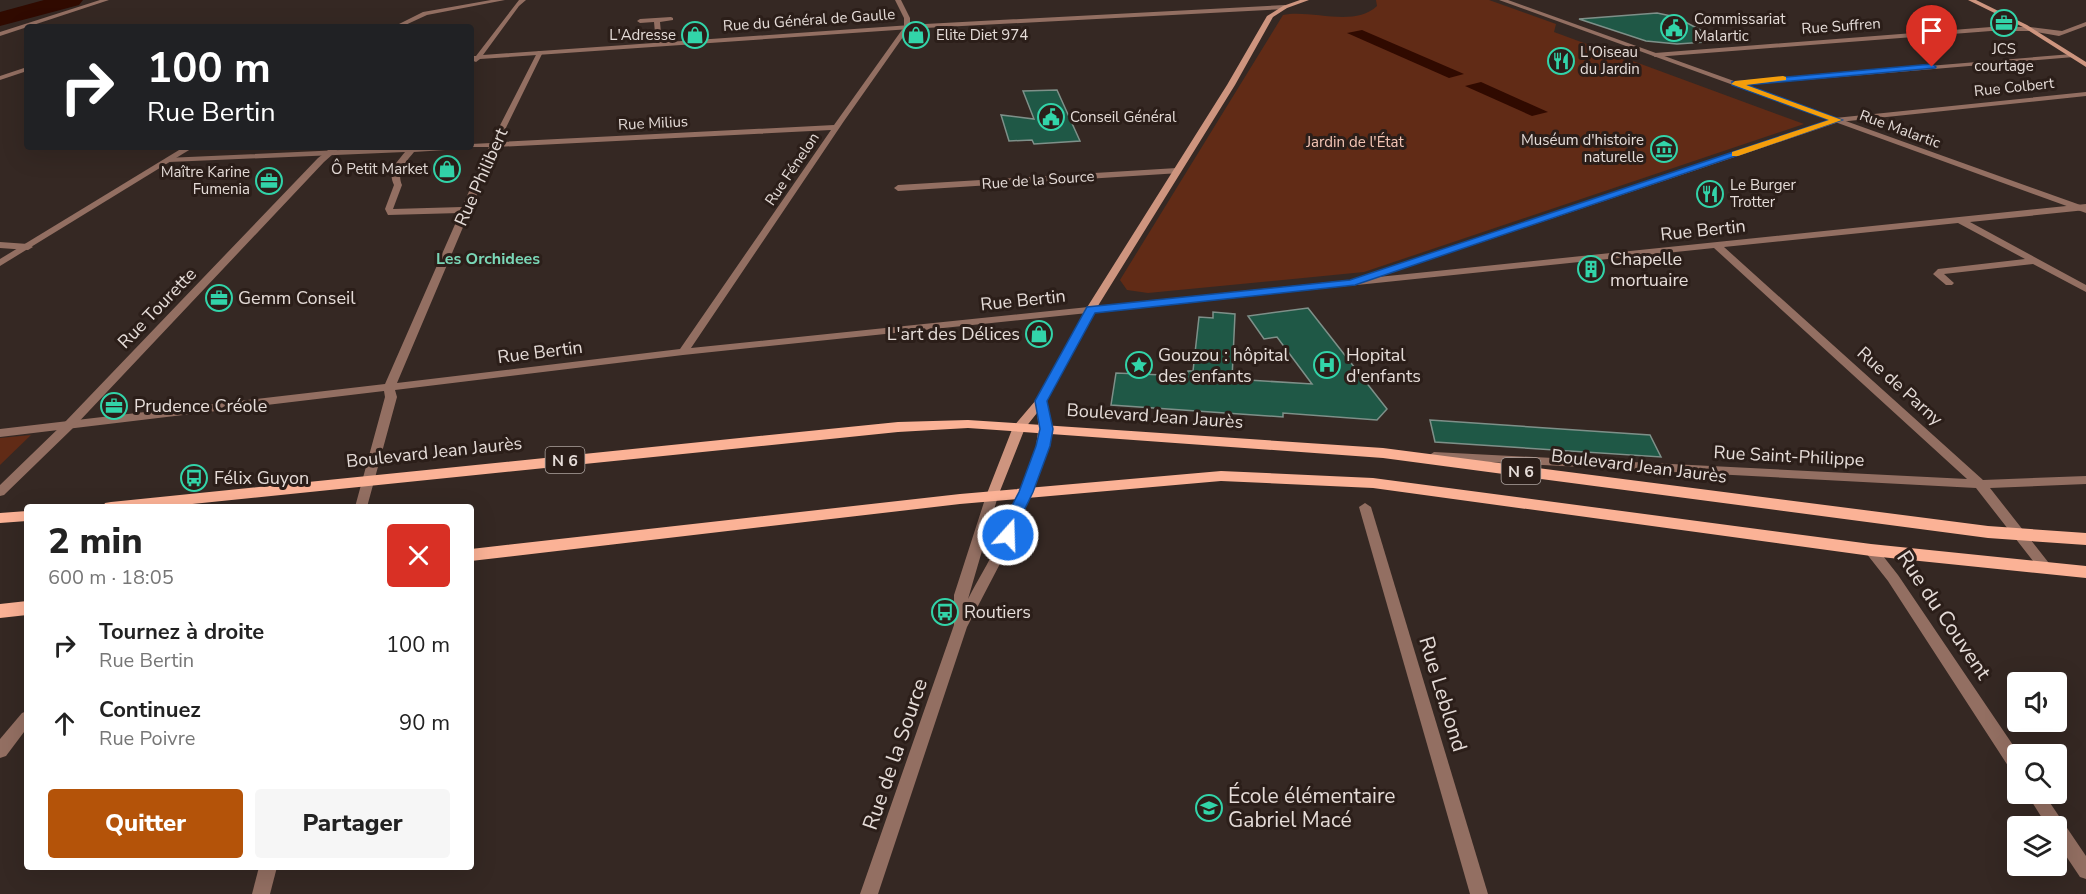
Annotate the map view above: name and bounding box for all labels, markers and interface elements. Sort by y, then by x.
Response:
street label: Rue du Général de Gaulle [722,4,896,36]
pin [1906,5,1957,67]
office icon: JCS courtage [1989,8,2019,38]
place label: Commissariat Malartic [1694,9,1786,46]
public building icon: Commissariat Malartic [1659,13,1689,43]
street label: Rue Suffren [1801,13,1881,39]
icon: arrive [1915,14,1948,47]
shop icon: L'Adresse [680,20,710,50]
shop icon: Elite Diet 974 [901,20,931,50]
place label: L'Adresse [609,25,676,45]
place label: Elite Diet 974 [936,25,1028,45]
place label: JCS courtage [1974,39,2034,76]
text: 100 m [147,40,271,97]
place label: L'Oiseau du Jardin [1580,42,1640,79]
restaurant icon: L'Oiseau du Jardin [1546,46,1576,76]
icon: right [48,48,126,126]
street label: Rue Colbert [1973,73,2056,101]
text: Rue Bertin [147,94,276,131]
public building icon: Conseil Général [1036,102,1066,132]
street label: Rue Malartic [1857,105,1943,153]
place label: Conseil Général [1070,107,1177,127]
street label: Rue Milius [617,111,689,135]
street label: Rue Philibert [449,124,514,230]
street label: Rue Fénelon [760,129,824,209]
place label: Muséum d'histoire naturelle [1521,130,1644,167]
park label: Jardin de l'État [1305,132,1405,152]
museum icon: Muséum d'histoire naturelle [1649,134,1679,164]
shop icon: Ô Petit Market [432,154,462,184]
place label: Ô Petit Market [331,158,429,179]
place label: Maître Karine Fumenia [161,162,250,199]
office icon: Maître Karine Fumenia [254,166,284,196]
street label: Rue de la Source [981,166,1095,194]
place label: Le Burger Trotter [1730,175,1797,212]
restaurant icon: Le Burger Trotter [1695,179,1725,209]
street label: Rue Bertin [1659,214,1747,246]
place label: Chapelle mortuaire [1610,247,1688,292]
district label: Les Orchidees [436,248,540,270]
building icon: Chapelle mortuaire [1576,254,1606,284]
street label: Rue Tourette [112,262,202,354]
office icon: Gemm Conseil [204,283,234,313]
street label: Rue Bertin [979,284,1067,316]
place label: Gemm Conseil [238,286,356,310]
shop icon: L'art des Délices [1024,319,1054,349]
place label: L'art des Délices [887,322,1020,346]
street label: Rue Bertin [496,335,584,369]
street label: Rue de Parny [1852,341,1948,431]
place label: Gouzou : hôpital des enfants [1158,343,1290,388]
place label: Hopital d'enfants [1346,343,1421,388]
place icon: Gouzou : hôpital des enfants [1124,350,1154,380]
hospital icon: Hopital d'enfants [1312,350,1342,380]
office icon: Prudence Créole [99,391,129,421]
place label: Prudence Créole [134,394,267,418]
street label: Boulevard Jean Jaurès [1066,398,1244,434]
street label: Boulevard Jean Jaurès [345,431,523,473]
street label: Rue Saint-Philippe [1713,440,1865,472]
street label: Boulevard Jean Jaurès [1550,443,1728,489]
road number: N 6 [546,447,584,473]
road number: N 6 [1502,458,1540,484]
bus stop icon: Félix Guyon [179,463,209,493]
place label: Félix Guyon [214,466,309,490]
position arrow [976,503,1040,567]
text: 2 min [48,517,143,566]
button: close [387,524,450,587]
street label: Rue du Couvent [1891,545,1998,685]
text: 600 m · 18:05 [48,564,174,591]
bus stop icon: Routiers [930,597,960,627]
place label: Routiers [964,600,1031,624]
text: Tournez à droite [99,617,264,647]
icon: right [48,629,81,662]
text: 100 m [386,630,450,660]
street label: Rue Leblond [1412,633,1474,755]
text: Rue Bertin [99,647,194,674]
map controls [2007,672,2067,876]
button: sound [2007,672,2067,732]
street label: Rue de la Source [856,675,934,833]
text: Continuez [99,695,201,725]
icon: ahead [48,707,81,740]
text: 90 m [399,708,450,738]
text: Rue Poivre [99,725,195,752]
button: search [2007,744,2067,804]
place label: École élémentaire Gabriel Macé [1228,782,1395,834]
button: Quitter [48,789,243,858]
button: Partager [255,789,450,858]
school or university icon: École élémentaire Gabriel Macé [1194,793,1224,823]
button: layers [2007,816,2067,876]

